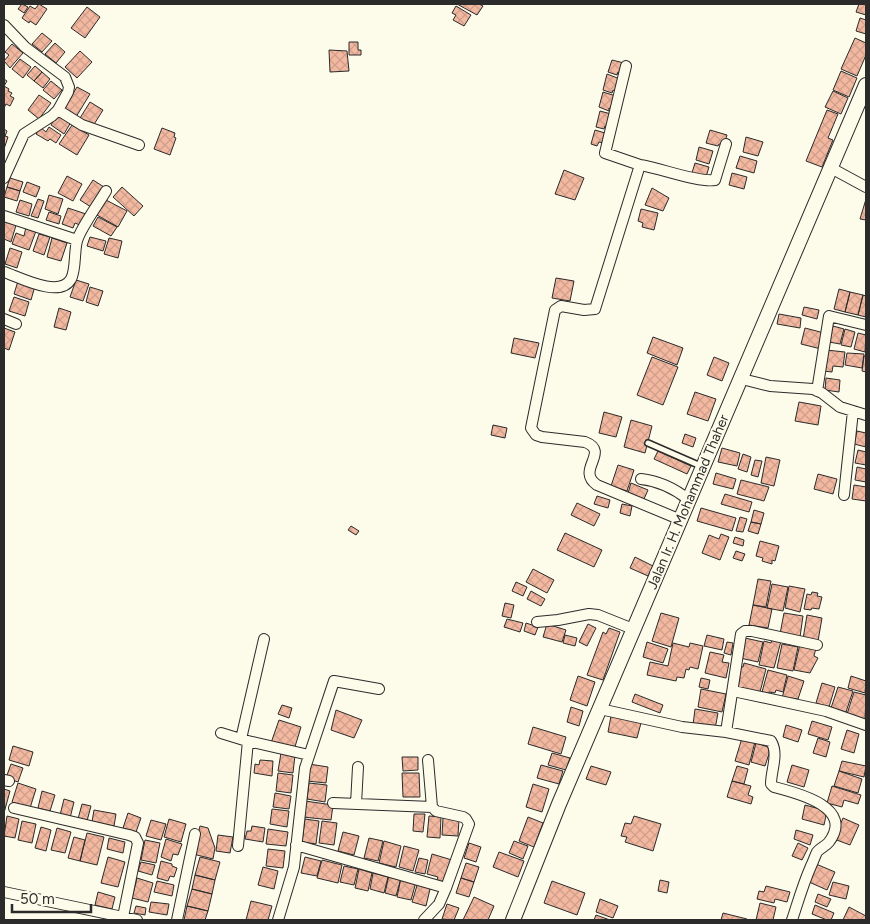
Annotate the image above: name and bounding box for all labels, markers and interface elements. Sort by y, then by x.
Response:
street label: Jalan Ir. H. Mohammad Thaher [643,412,733,592]
scale bar [12,882,91,914]
text: 50 m [20,890,55,908]

